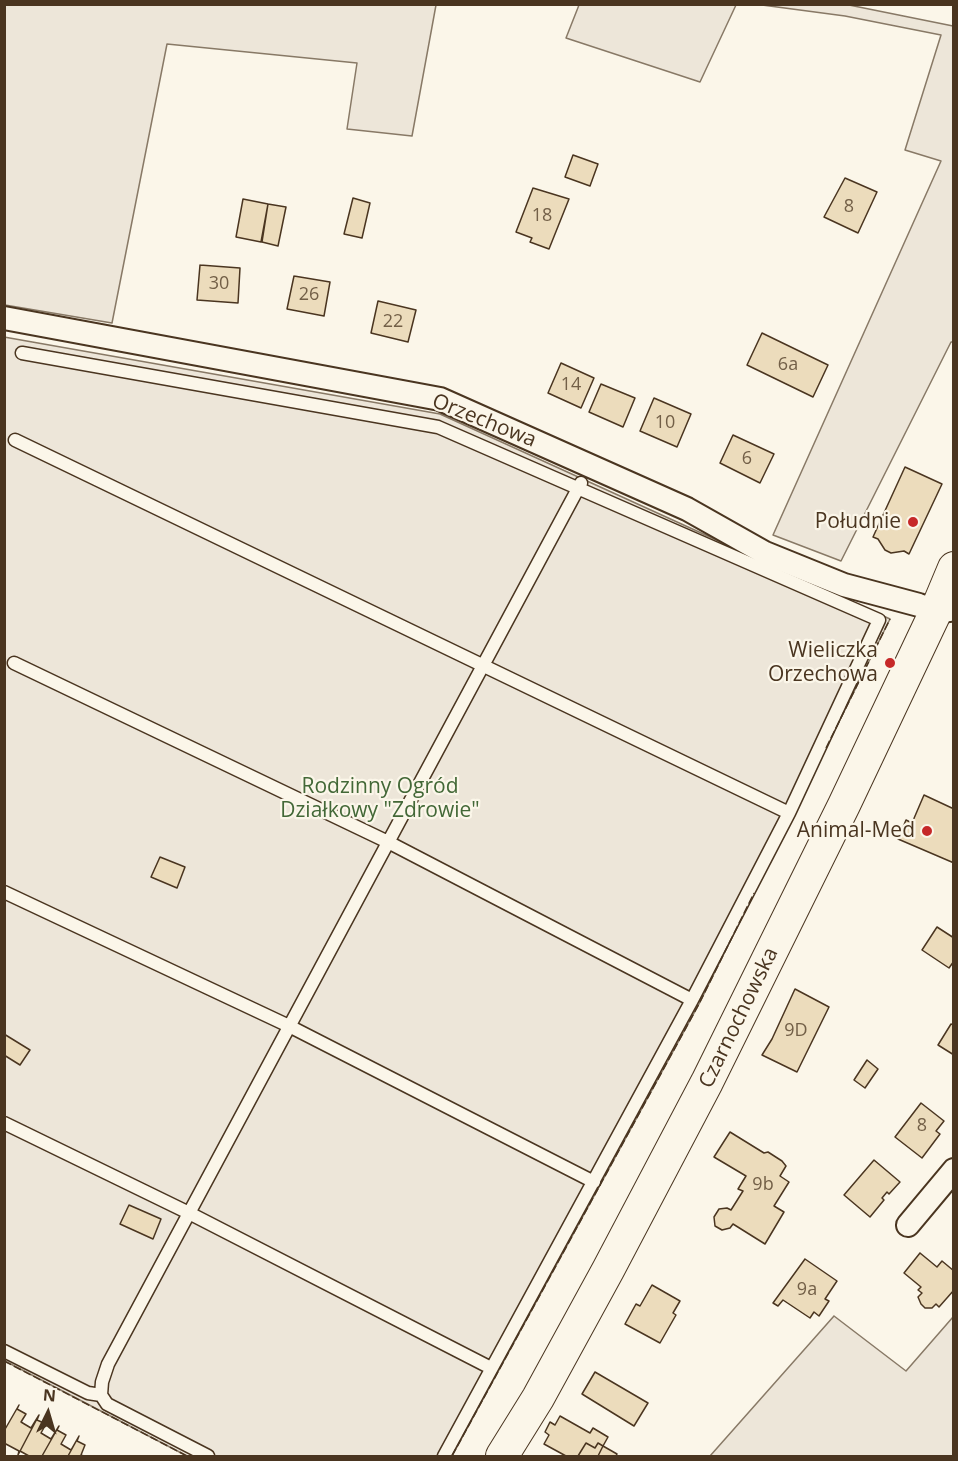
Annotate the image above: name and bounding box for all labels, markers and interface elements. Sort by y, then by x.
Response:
house number: 8 [844,196,854,218]
house number: 18 [532,205,552,227]
house number: 30 [209,273,229,295]
house number: 26 [299,284,319,306]
house number: 22 [383,311,403,333]
house number: 6a [778,354,798,376]
house number: 14 [561,374,581,396]
street label: Orzechowa [428,389,540,453]
house number: 10 [655,412,675,434]
house number: 6 [742,448,752,470]
place label: Południe [815,509,901,535]
marker: Południe [906,515,920,529]
place label: Wieliczka Orzechowa [768,638,878,688]
marker: Wieliczka Orzechowa [883,656,897,670]
park label: Rodzinny Ogród Działkowy "Zdrowie" [280,774,480,824]
place label: Animal-Med [797,818,915,844]
marker: Animal-Med [920,824,934,838]
street label: Czarnochowska [694,944,784,1092]
house number: 9D [784,1020,808,1042]
house number: 8 [917,1115,927,1137]
house number: 9b [752,1174,774,1196]
house number: 9a [797,1279,817,1301]
north arrow [18,1383,78,1443]
text: N [42,1384,57,1407]

